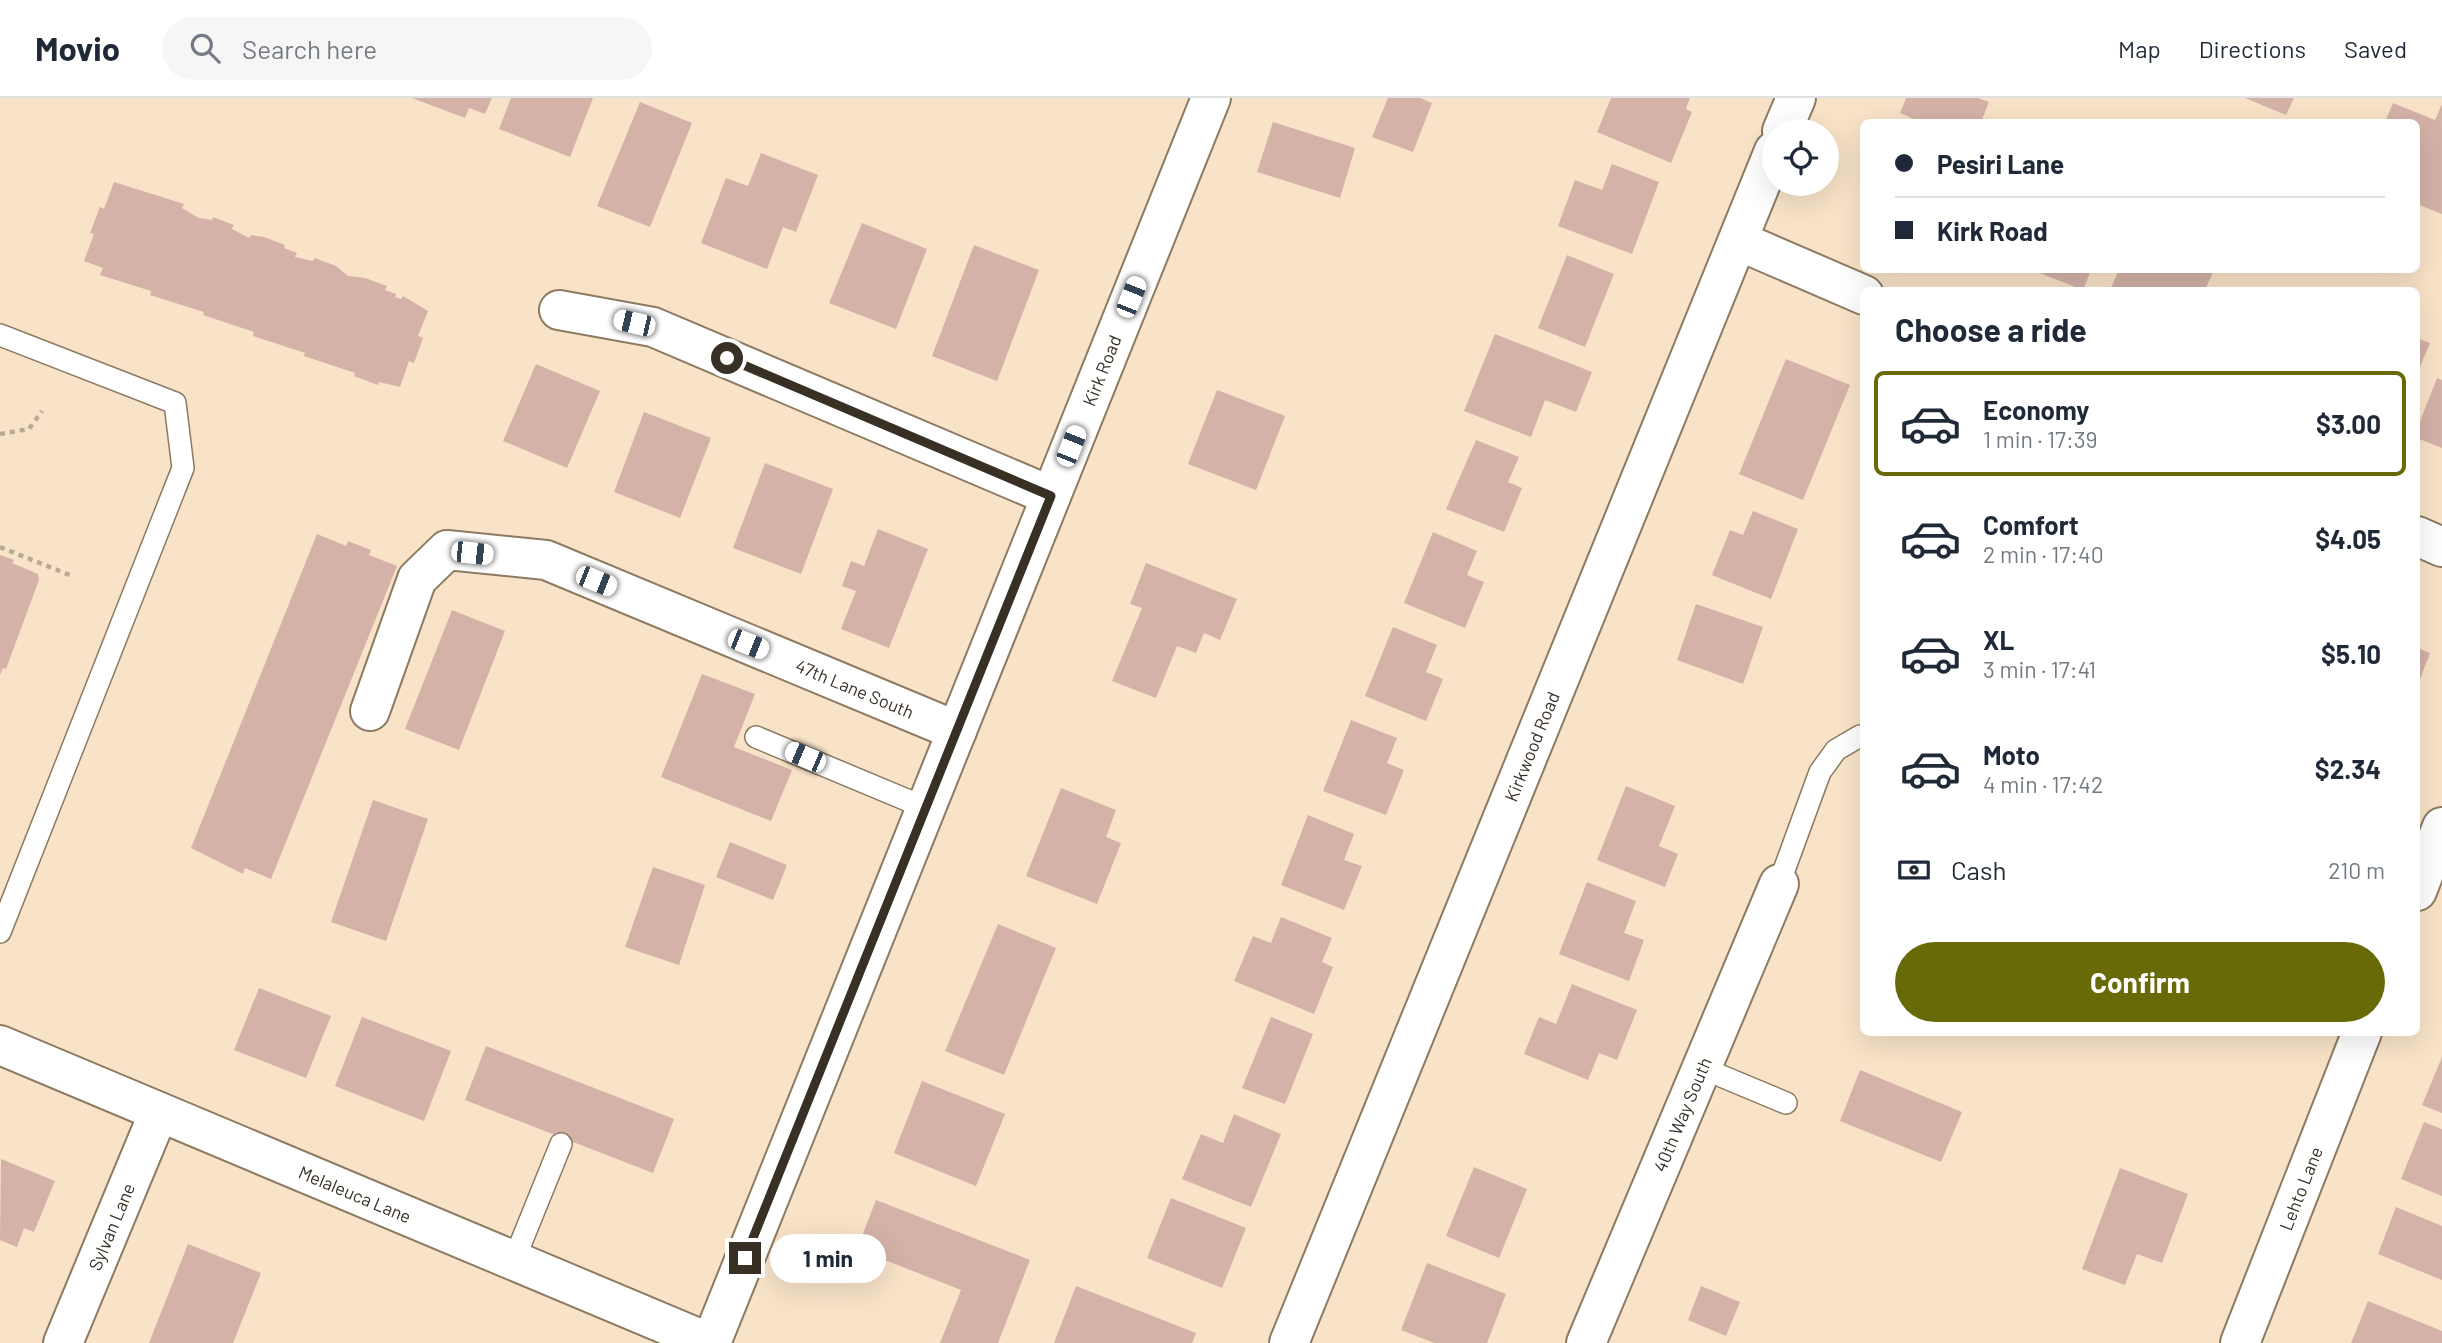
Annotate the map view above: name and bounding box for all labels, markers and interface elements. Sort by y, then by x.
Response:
search box [162,17,652,80]
text: Movio [35,28,120,68]
icon: search [186,29,224,67]
text: Search here [242,33,377,64]
text: Map [2118,34,2161,63]
text: Directions [2199,34,2306,63]
text: Saved [2344,34,2407,63]
map controls [1762,119,1839,196]
button: locate [1762,119,1839,196]
text: Pesiri Lane [1937,148,2064,179]
text: Kirk Road [1937,215,2048,246]
car [1114,274,1149,320]
car [612,308,657,338]
text: Choose a ride [1895,310,2087,348]
street label: Kirk Road [1077,332,1126,409]
route start [711,342,743,374]
icon: car [1899,392,1962,455]
text: Economy [1983,394,2089,425]
text: $3.00 [2316,408,2381,439]
car [1054,423,1089,469]
text: 1 min · 17:39 [1983,425,2098,453]
icon: car [1899,507,1962,570]
text: Comfort [1983,509,2079,540]
text: $4.05 [2315,523,2381,554]
car [451,540,494,566]
text: 2 min · 17:40 [1983,540,2104,568]
car [573,563,620,599]
icon: car [1899,622,1962,685]
text: XL [1983,624,2014,655]
car [725,626,772,662]
text: $5.10 [2321,638,2381,669]
street label: 47th Lane South [792,654,917,723]
text: 3 min · 17:41 [1983,655,2096,683]
street label: Kirkwood Road [1500,688,1564,805]
icon: car [1899,737,1962,800]
car [782,739,829,775]
text: Moto [1983,739,2040,770]
text: $2.34 [2315,753,2381,784]
text: 4 min · 17:42 [1983,770,2103,798]
icon: cash [1895,851,1933,889]
text: Cash [1951,854,2006,885]
text: 210 m [2328,856,2385,884]
button: Confirm [1895,942,2385,1022]
street label: 40th Way South [1648,1054,1716,1175]
street label: Lehto Lane [2274,1144,2327,1233]
street label: Melaleuca Lane [295,1161,415,1227]
street label: Sylvan Lane [83,1180,139,1274]
callout: 1 min [770,1234,885,1282]
route end [729,1242,761,1274]
text: 1 min [803,1244,853,1272]

